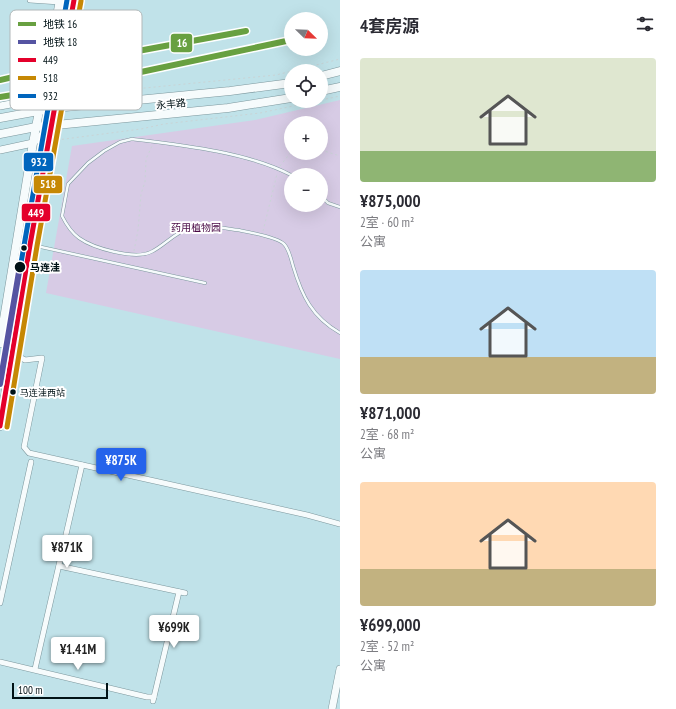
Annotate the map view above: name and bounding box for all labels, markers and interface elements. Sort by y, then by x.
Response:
legend [10,10,142,110]
north arrow [284,12,328,56]
map controls [284,12,328,212]
icon: filters [634,13,656,35]
text: 4套房源 [360,15,419,37]
text: 地铁 16 [43,17,77,31]
line badge: 16 [170,33,193,53]
text: 地铁 18 [43,35,77,49]
text: 16 [177,36,187,50]
text: 449 [43,53,58,67]
button: locate [284,64,328,108]
text: 518 [43,71,58,85]
icon: home [472,84,544,156]
text: 932 [43,89,58,103]
street label: 永丰路 [155,96,187,112]
button: + [284,116,328,160]
line badge: 932 [23,152,54,172]
text: 932 [31,155,47,169]
button: − [284,168,328,212]
line badge: 518 [33,175,63,194]
text: 518 [40,177,56,191]
text: ¥875,000 [360,190,421,212]
line badge: 449 [21,203,51,222]
text: 449 [28,206,44,220]
text: 2室 · 60 m² [360,214,414,231]
park label: 药用植物园 [171,221,221,234]
text: 公寓 [360,233,386,250]
unlabelled marker [19,243,29,253]
marker: 马连洼 [13,260,27,274]
place label: 马连洼 [30,261,60,274]
icon: home [472,296,544,368]
marker: 马连洼西站 [8,387,18,397]
place label: 马连洼西站 [20,387,65,398]
text: ¥871,000 [360,402,421,424]
text: 2室 · 68 m² [360,426,414,443]
text: 公寓 [360,445,386,462]
pin: ¥875K [93,448,149,482]
text: ¥875K [105,452,137,469]
icon: home [472,508,544,580]
pin: ¥871K [39,535,95,569]
text: ¥871K [51,539,83,556]
text: ¥699,000 [360,614,421,636]
pin: ¥699K [146,615,202,649]
text: ¥699K [158,619,190,636]
pin: ¥1.41M [45,637,111,671]
text: 2室 · 52 m² [360,638,414,655]
text: ¥1.41M [60,641,96,658]
text: 公寓 [360,657,386,674]
scale bar [12,681,108,700]
text: 100 m [18,683,42,697]

